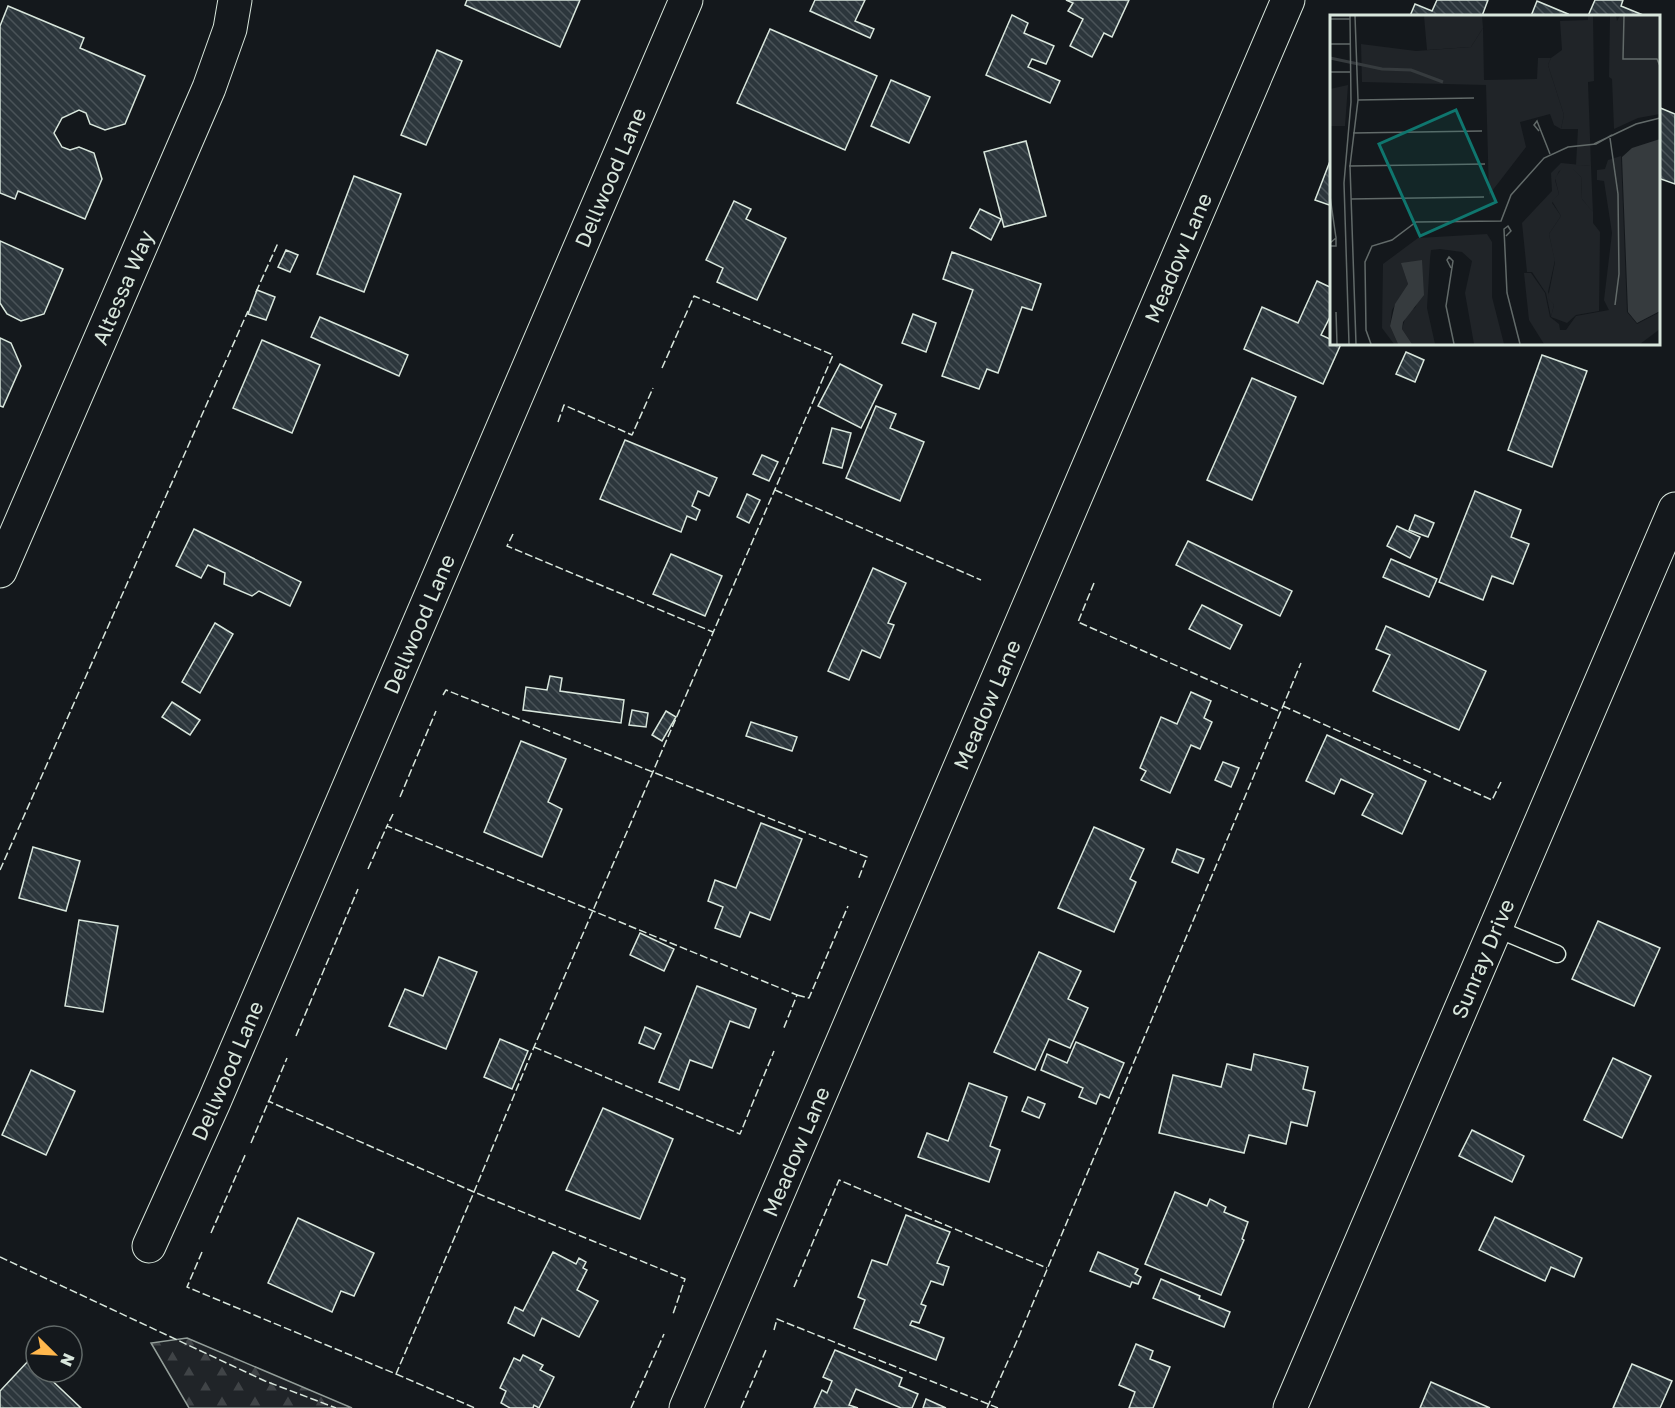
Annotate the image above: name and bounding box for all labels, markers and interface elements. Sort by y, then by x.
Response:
inset map [1330,15,1660,345]
street label: Dellwood Lane [569,103,651,251]
street label: Meadow Lane [1139,189,1217,327]
street label: Altessa Way [86,226,159,349]
street label: Dellwood Lane [377,550,460,698]
street label: Meadow Lane [947,636,1026,774]
street label: Sunray Drive [1445,895,1520,1022]
street label: Dellwood Lane [185,997,269,1144]
street label: Meadow Lane [756,1083,835,1220]
north arrow [24,1324,84,1384]
text: N [56,1350,79,1370]

